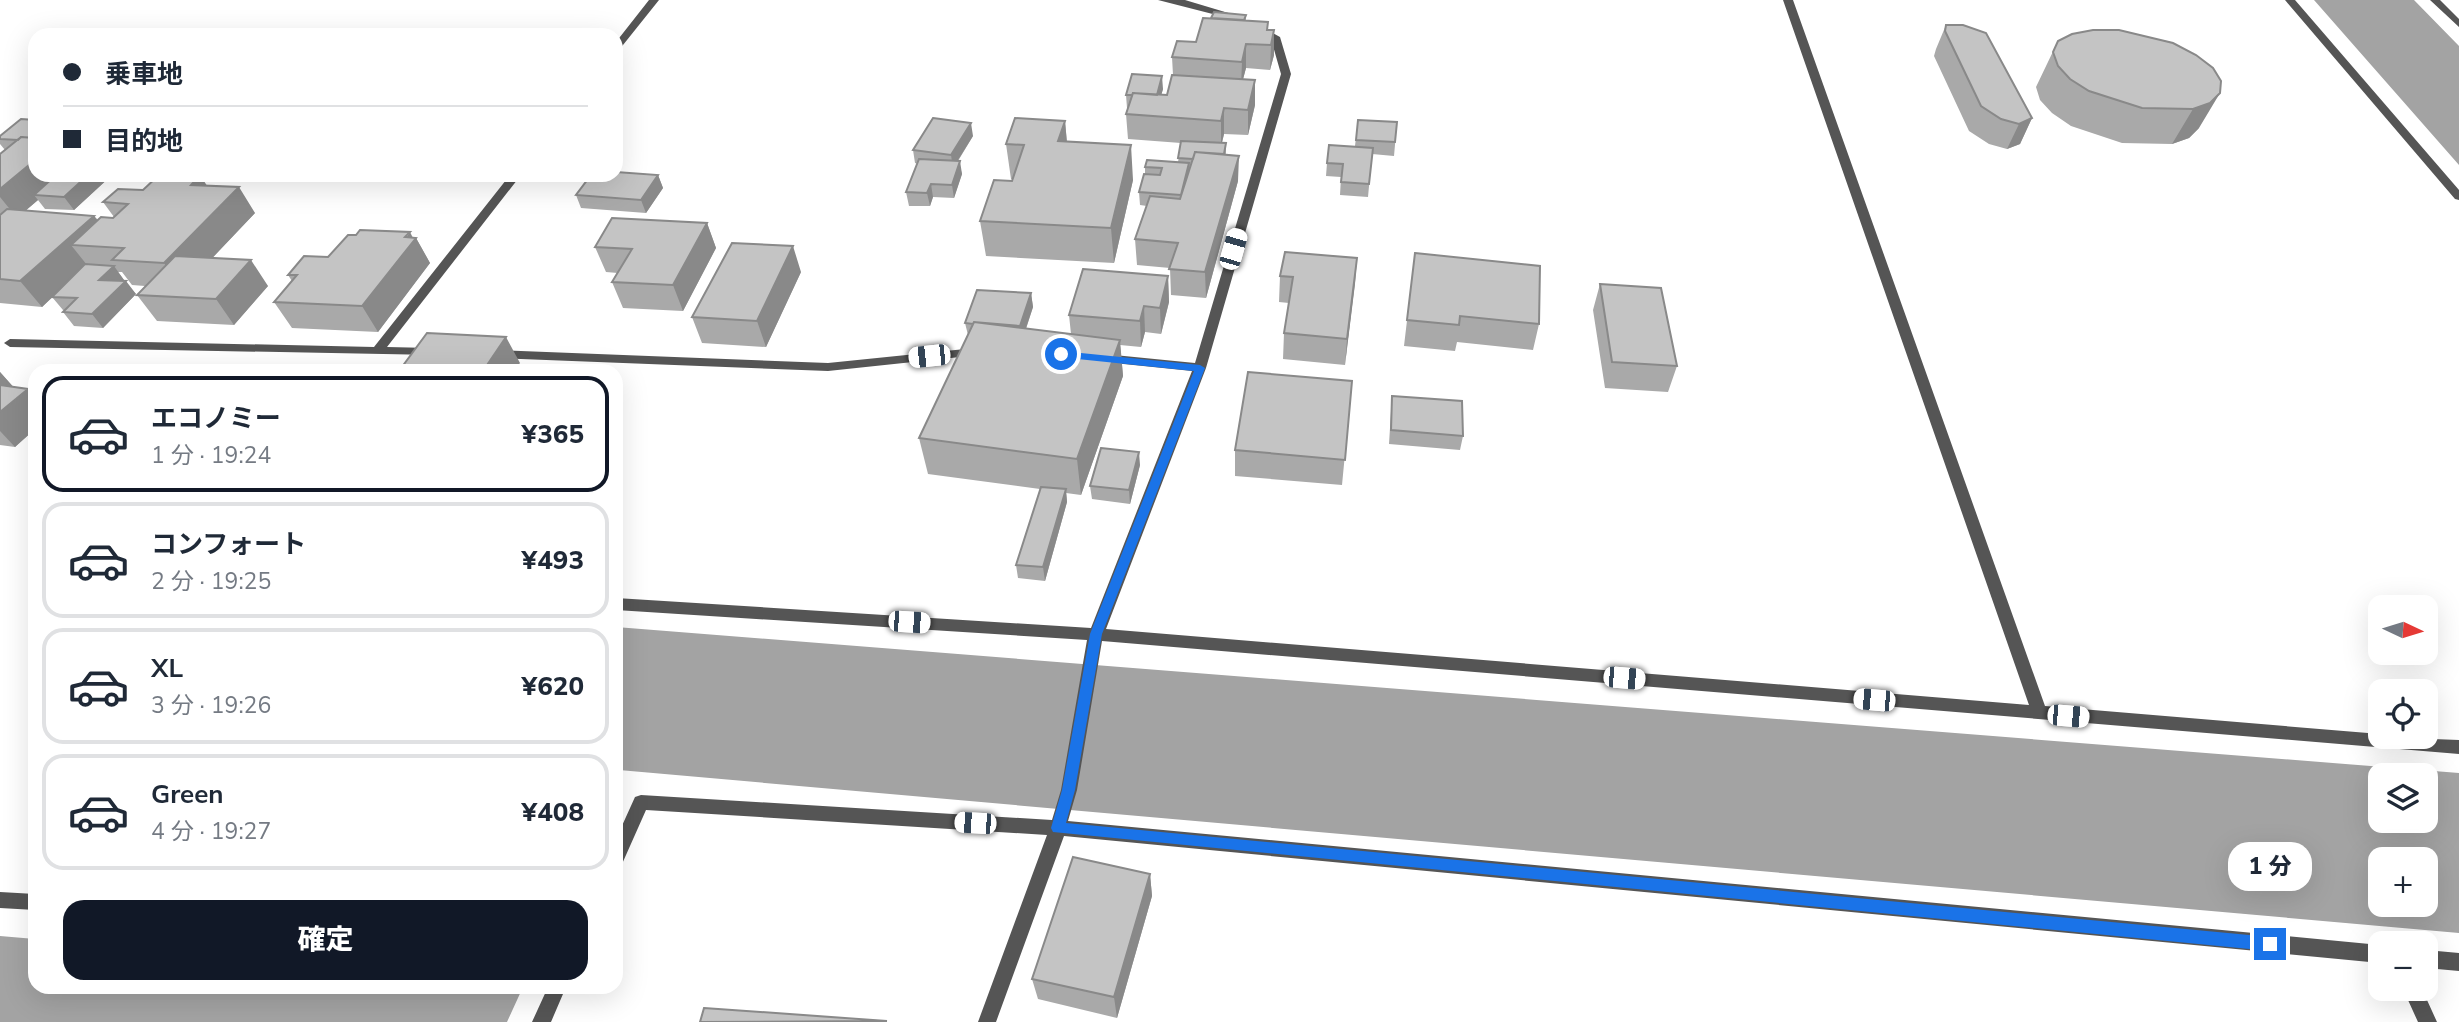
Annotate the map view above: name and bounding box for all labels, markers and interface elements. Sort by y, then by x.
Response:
text: 乗車地 [105,57,183,92]
text: 目的地 [105,124,183,159]
car [1218,226,1249,272]
route start [1045,338,1077,370]
car [908,343,951,369]
text: エコノミー [151,401,281,436]
icon: car [67,403,130,466]
text: ¥365 [522,417,584,452]
text: 1 分 · 19:24 [151,440,271,471]
text: コンフォート [151,527,306,562]
icon: car [67,529,130,592]
text: ¥493 [522,543,584,578]
text: 2 分 · 19:25 [151,566,271,597]
north arrow [2368,595,2438,665]
map controls [2368,595,2438,1001]
car [888,610,931,634]
text: XL [151,651,183,686]
icon: car [67,655,130,718]
car [1603,666,1646,690]
text: ¥620 [522,669,584,704]
button: locate [2368,679,2438,749]
car [1853,688,1896,712]
text: 3 分 · 19:26 [151,690,271,721]
car [2047,704,2090,728]
button: layers [2368,763,2438,833]
text: Green [151,777,224,812]
icon: car [67,781,130,844]
text: ¥408 [522,795,584,830]
car [954,811,997,835]
text: 4 分 · 19:27 [151,816,271,847]
callout: 1 分 [2228,842,2312,892]
button: + [2368,847,2438,917]
text: 1 分 [2248,851,2292,882]
button: 確定 [63,900,588,980]
route end [2254,928,2286,960]
button: − [2368,931,2438,1001]

